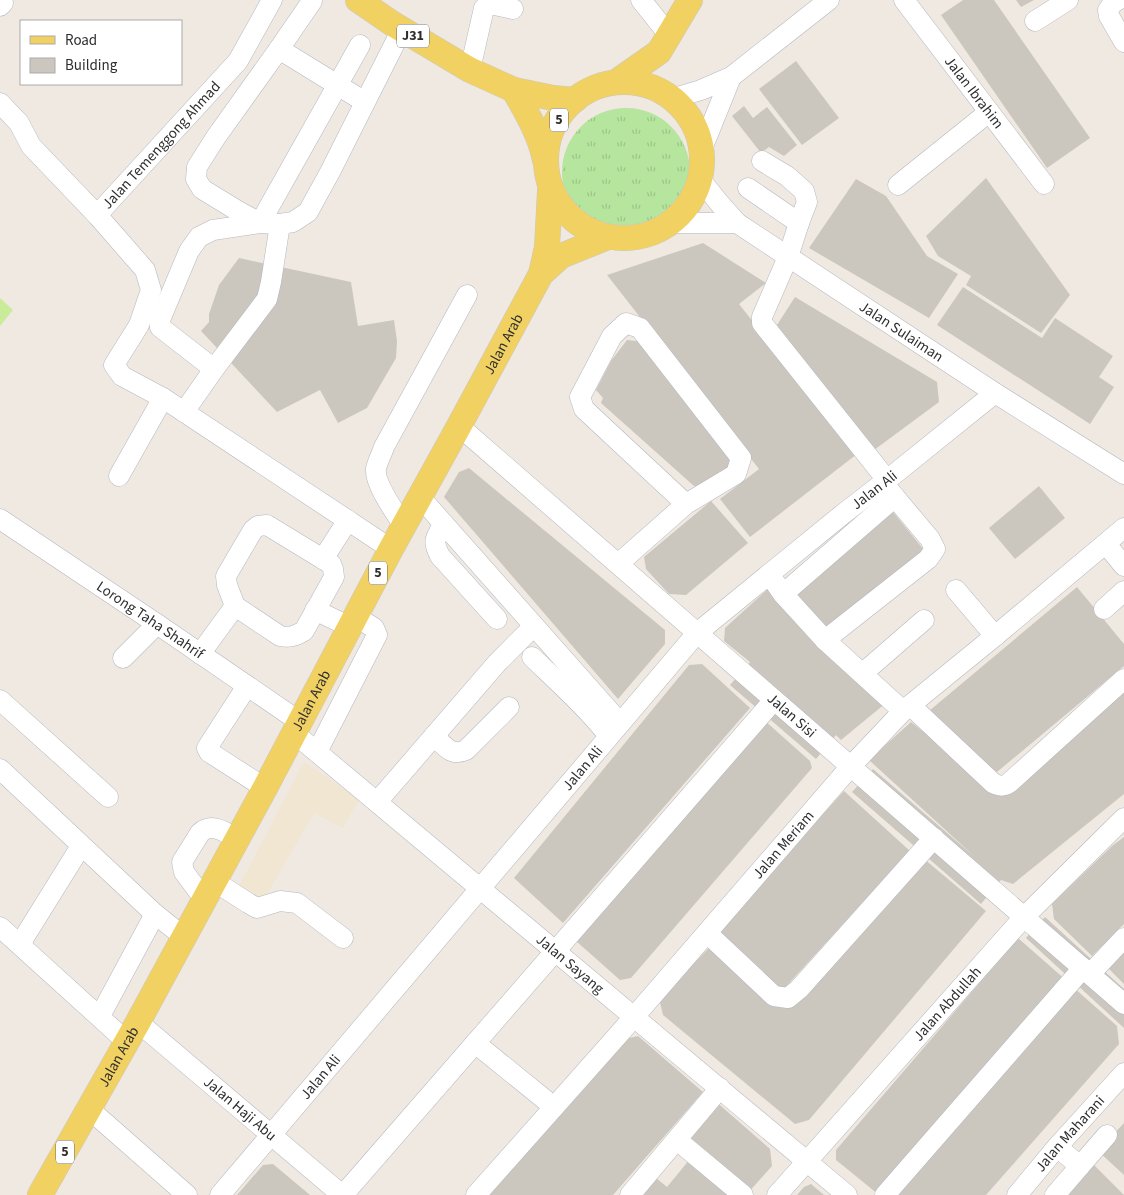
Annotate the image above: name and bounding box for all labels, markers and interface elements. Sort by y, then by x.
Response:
legend [20,20,182,85]
road number: J31 [397,24,429,48]
text: Road [65,30,97,51]
street label: Jalan Ibrahim [940,52,1009,133]
text: Building [65,55,118,76]
street label: Jalan Temenggong Ahmad [97,76,225,213]
road number: 5 [550,108,568,132]
street label: Jalan Sulaiman [855,296,948,367]
street label: Jalan Arab [478,310,528,378]
street label: Jalan Ali [847,465,902,514]
road number: 5 [369,562,387,584]
street label: Lorong Taha Shahrif [92,576,209,664]
street label: Jalan Arab [286,666,336,735]
street label: Jalan Sisi [763,688,821,743]
street label: Jalan Ali [557,741,608,795]
street label: Jalan Meriam [747,806,819,883]
street label: Jalan Sayang [532,929,609,999]
street label: Jalan Abdullah [908,962,986,1046]
street label: Jalan Arab [93,1023,144,1091]
street label: Jalan Ali [295,1050,345,1104]
street label: Jalan Haji Abu [199,1072,281,1146]
street label: Jalan Maharani [1030,1091,1109,1176]
road number: 5 [56,1140,74,1164]

